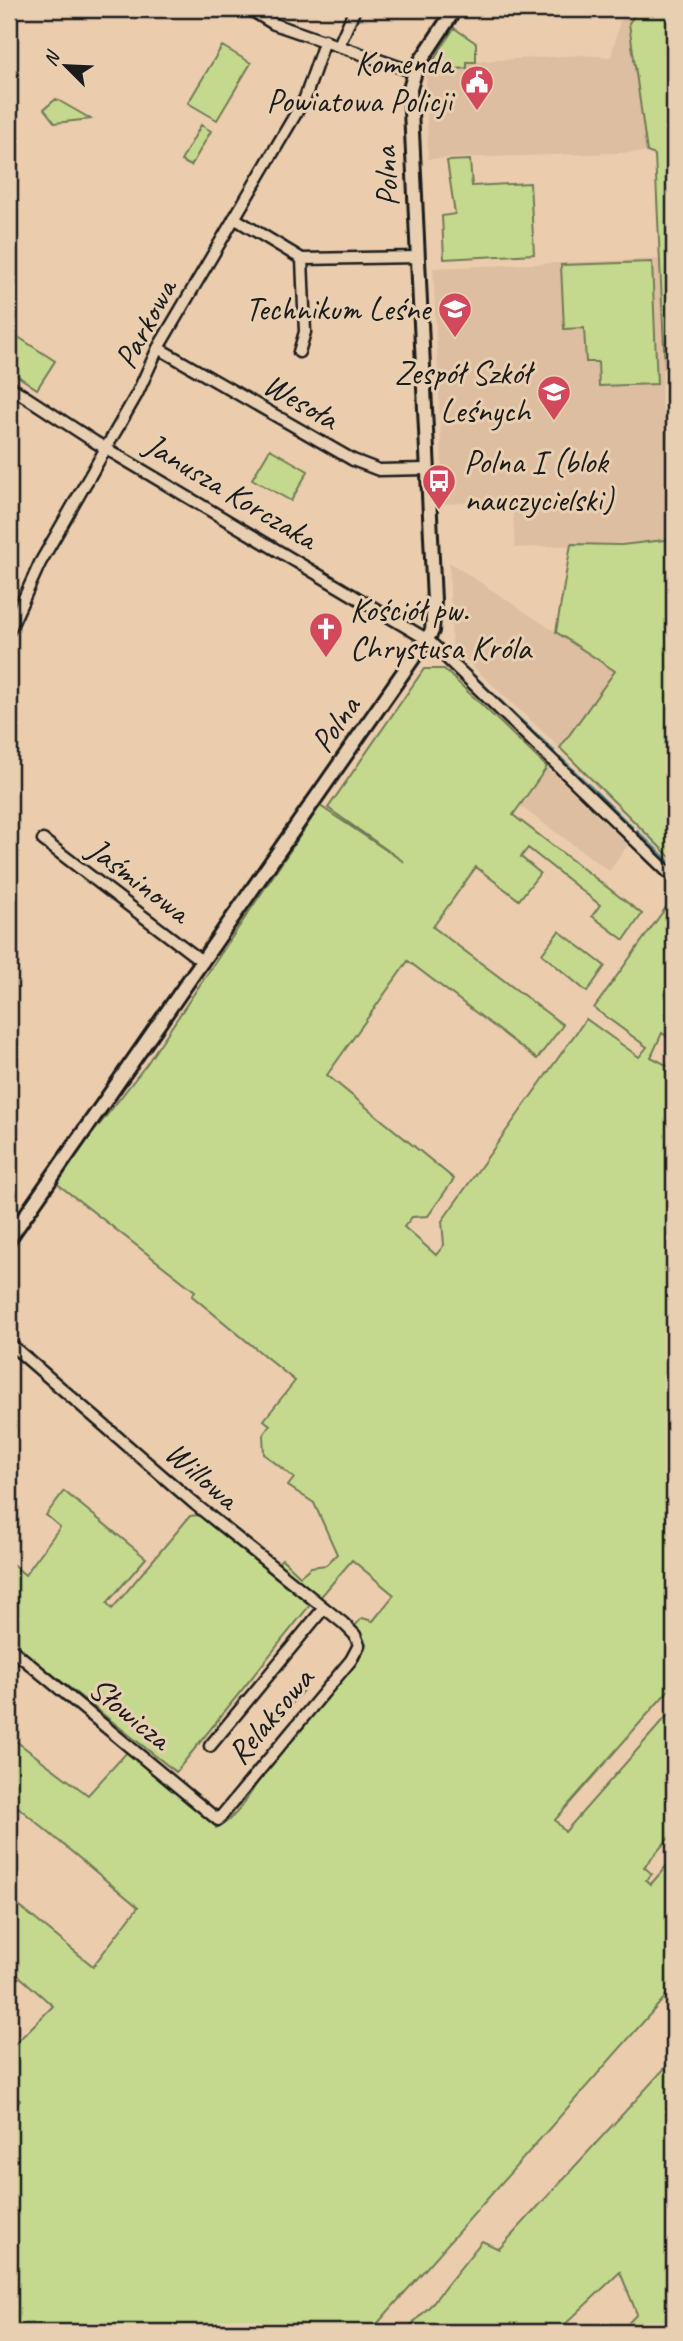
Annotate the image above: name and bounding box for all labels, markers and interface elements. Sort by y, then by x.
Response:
north arrow [32,32,102,102]
place label: Komenda Powiatowa Policji [267,42,456,122]
text: N [38,46,66,70]
public building icon: Komenda Powiatowa Policji [458,63,496,112]
street label: Polna [363,144,409,208]
street label: Parkowa [104,270,187,376]
place label: Technikum Leśne [245,288,432,330]
school or university icon: Technikum Leśne [436,290,474,339]
place label: Zespół Szkół Leśnych [394,352,536,432]
street label: Wesoła [256,363,348,440]
school or university icon: Zespół Szkół Leśnych [535,373,573,422]
street label: Janusza Korczaka [136,422,327,560]
place label: Polna I (blok nauczycielski) [464,441,615,521]
bus stop icon: Polna I (blok nauczycielski) [420,462,458,511]
place label: Kościół pw. Chrystusa Króla [350,589,533,669]
church icon: Kościół pw. Chrystusa Króla [307,610,345,659]
street label: Polna [301,686,370,760]
street label: Jaśminowa [78,827,200,934]
street label: Willowa [156,1431,249,1520]
street label: Relaksowa [217,1657,324,1773]
street label: Słowicza [80,1667,181,1760]

